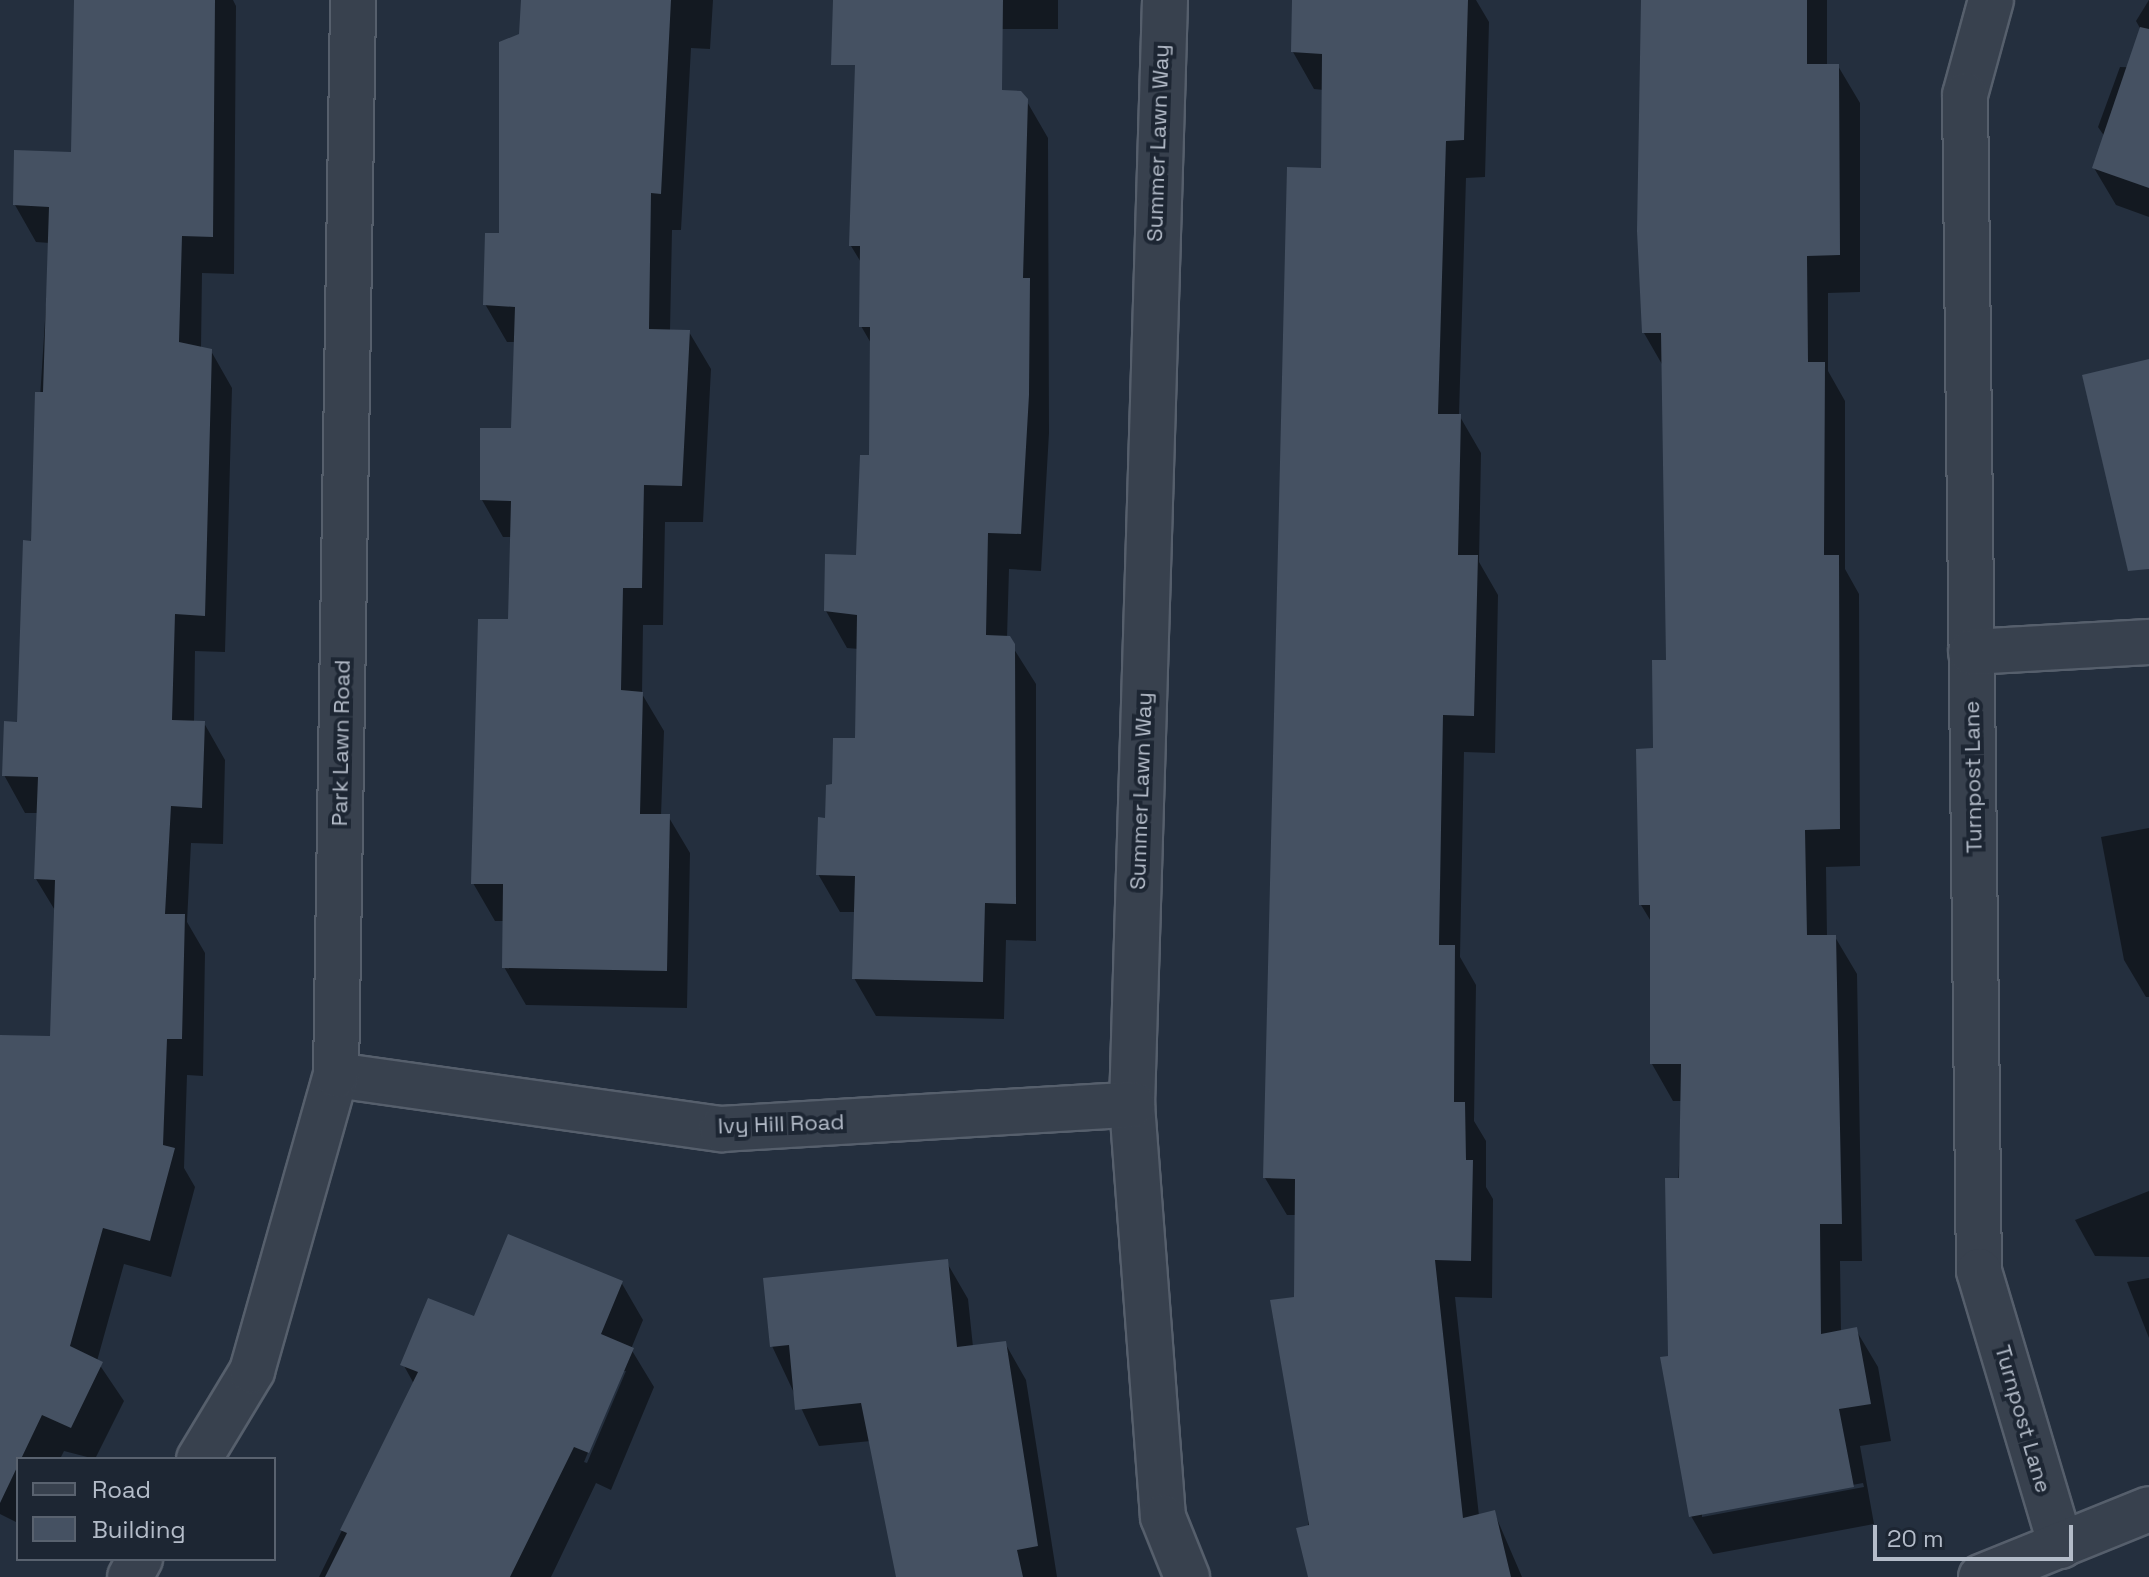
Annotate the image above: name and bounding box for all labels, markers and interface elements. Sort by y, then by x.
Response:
street label: Summer Lawn Way [1141,44,1175,242]
street label: Park Lawn Road [326,659,356,827]
street label: Summer Lawn Way [1124,692,1158,890]
street label: Turnpost Lane [1958,701,1988,853]
street label: Ivy Hill Road [717,1109,845,1139]
street label: Turnpost Lane [1989,1342,2057,1496]
legend [16,1457,276,1561]
text: Road [92,1474,151,1505]
scale bar [1877,1509,2077,1559]
text: Building [92,1514,186,1545]
text: 20 m [1887,1523,1944,1554]

